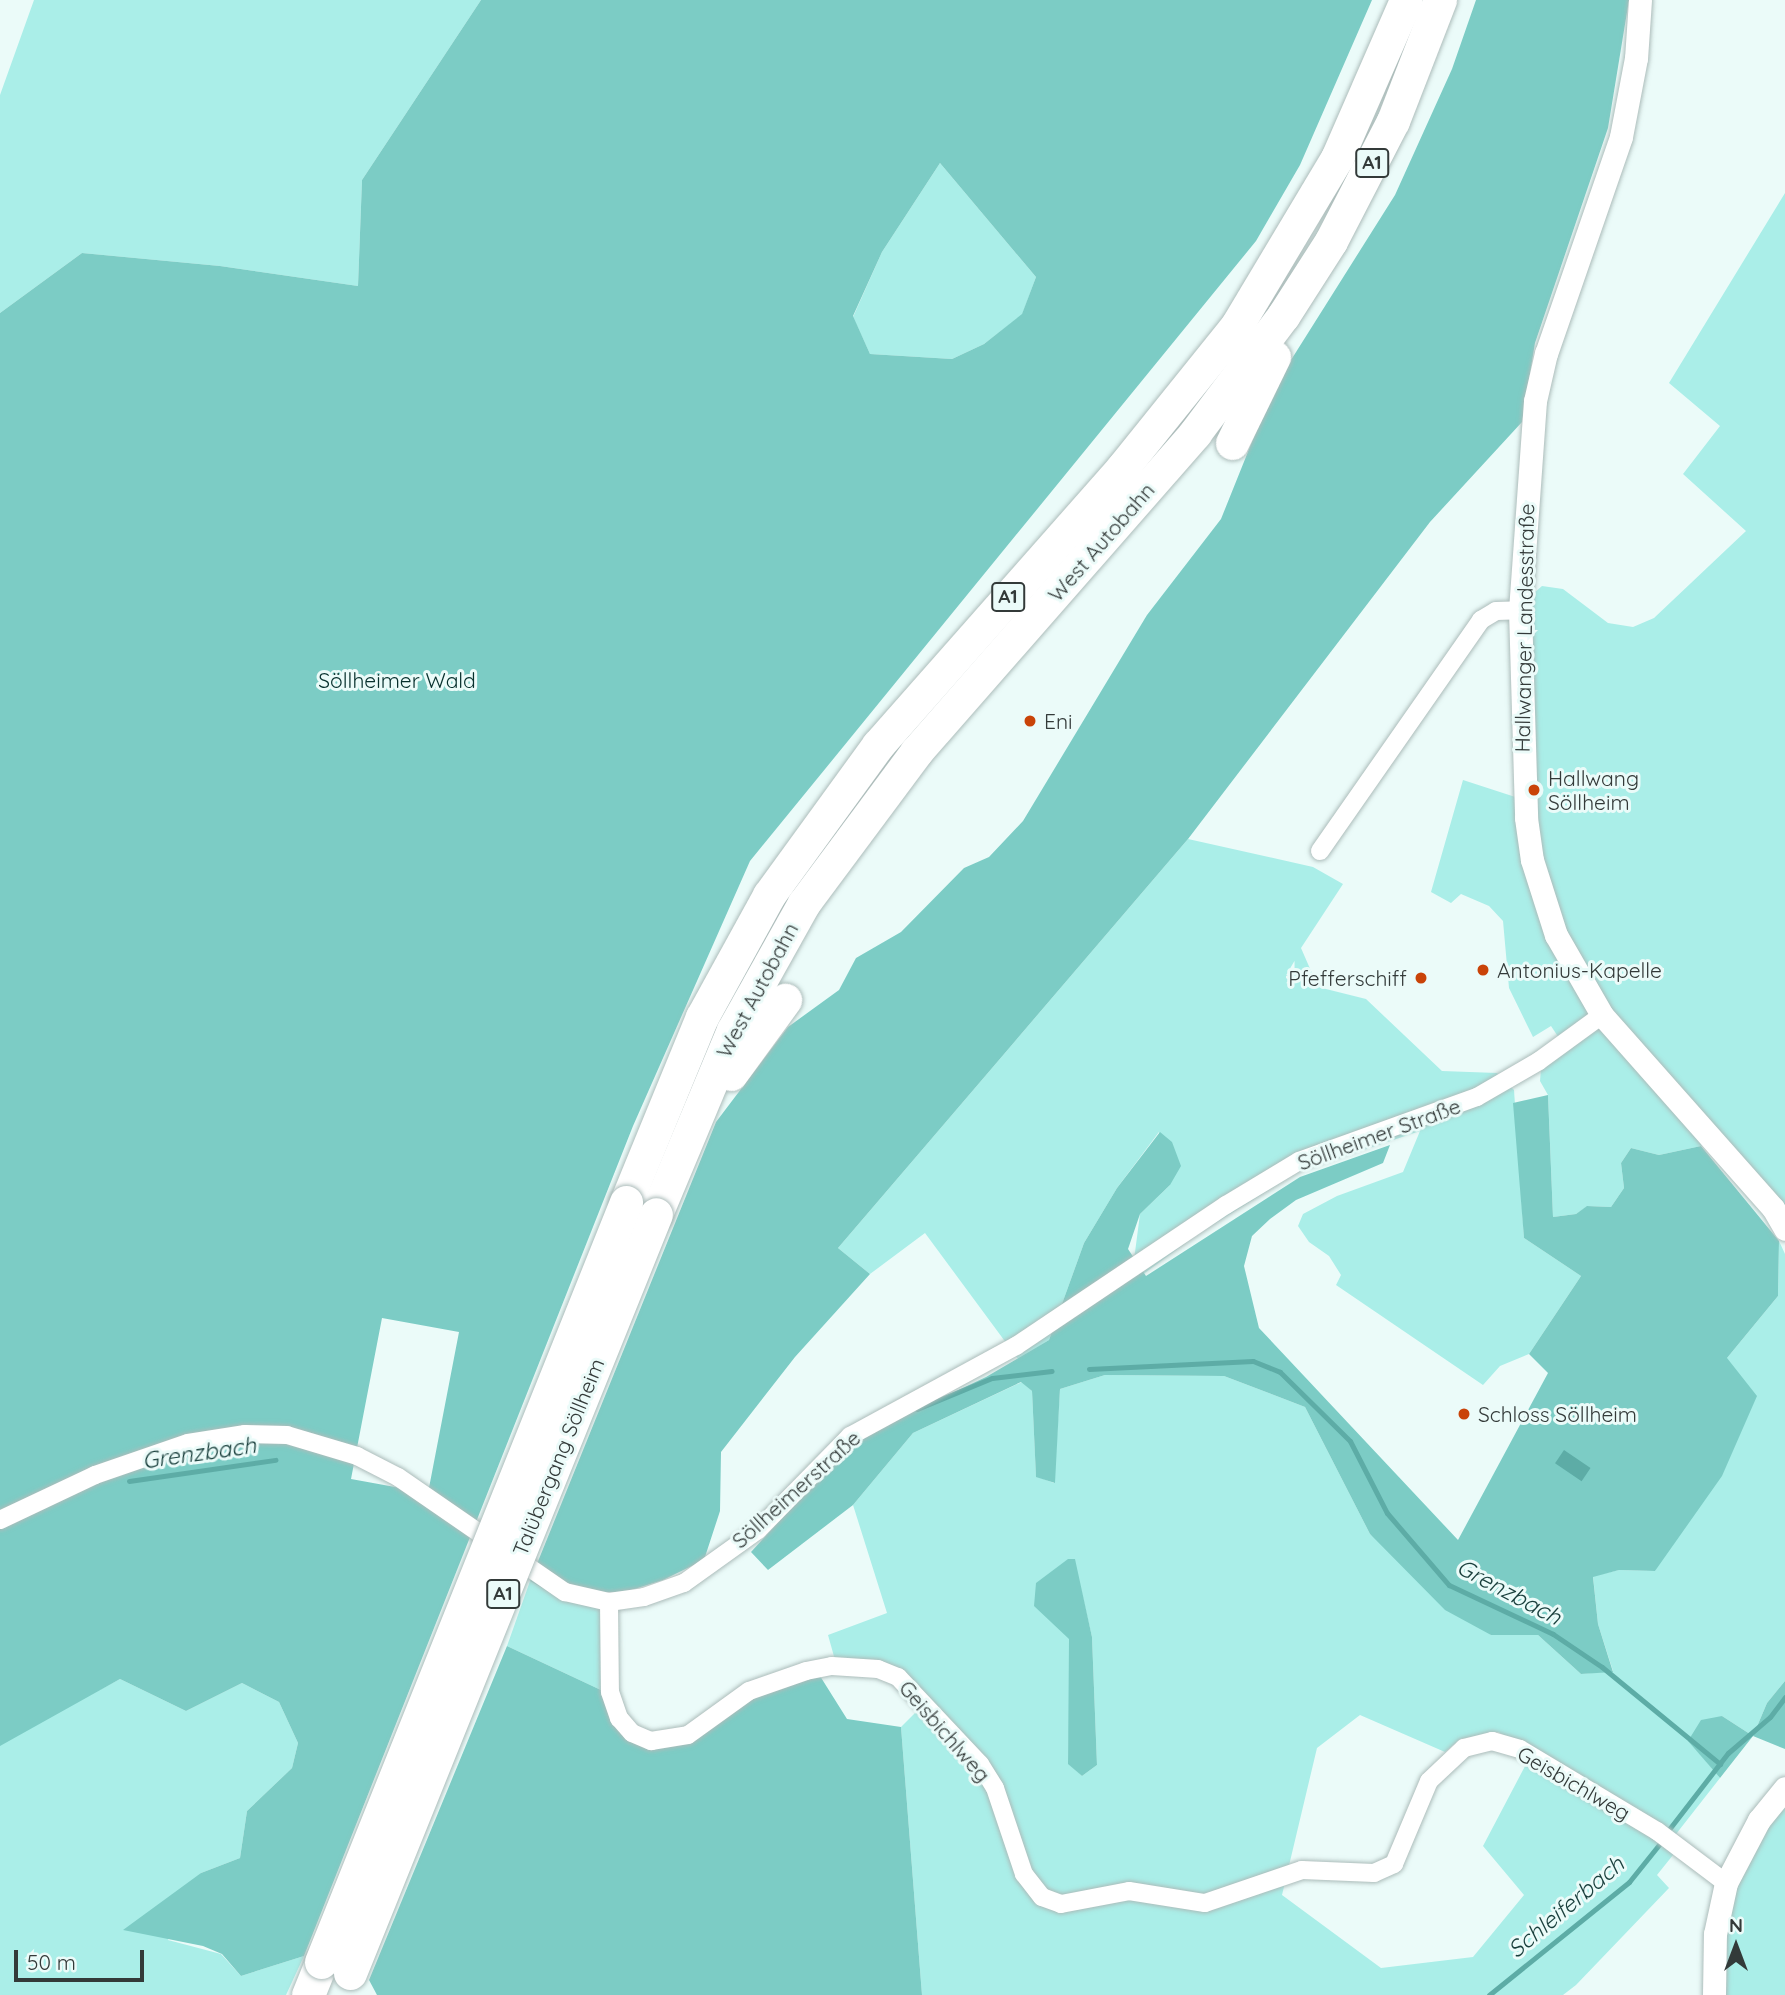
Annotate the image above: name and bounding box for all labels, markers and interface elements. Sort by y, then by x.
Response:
road number: A1 [1354,148,1390,178]
street label: West Autobahn [1043,477,1159,607]
street label: Hallwanger Landesstraße [1509,503,1539,753]
road number: A1 [990,582,1026,612]
park label: Söllheimer Wald [318,667,476,693]
place label: Eni [1044,708,1073,734]
marker: Eni [1022,713,1038,729]
place label: Hallwang Söllheim [1548,765,1639,815]
marker: Hallwang Söllheim [1526,782,1542,798]
street label: West Autobahn [711,918,803,1062]
place label: Antonius-Kapelle [1497,957,1662,983]
marker: Antonius-Kapelle [1475,962,1491,978]
place label: Pfefferschiff [1288,965,1407,991]
marker: Pfefferschiff [1413,970,1429,986]
street label: Söllheimer Straße [1294,1093,1464,1175]
street label: Talübergang Söllheim [507,1355,609,1559]
place label: Schloss Söllheim [1478,1401,1637,1427]
marker: Schloss Söllheim [1456,1406,1472,1422]
street label: Söllheimerstraße [727,1425,865,1553]
water label: Grenzbach [140,1431,258,1475]
water label: Grenzbach [1452,1553,1566,1631]
road number: A1 [486,1578,520,1610]
street label: Geisbichlweg [894,1675,996,1787]
street label: Geisbichlweg [1513,1741,1635,1825]
water label: Schleiferbach [1502,1850,1630,1964]
north arrow [1701,1911,1771,1981]
text: N [1729,1913,1743,1937]
scale bar [18,1936,147,1980]
text: 50 m [27,1949,76,1975]

